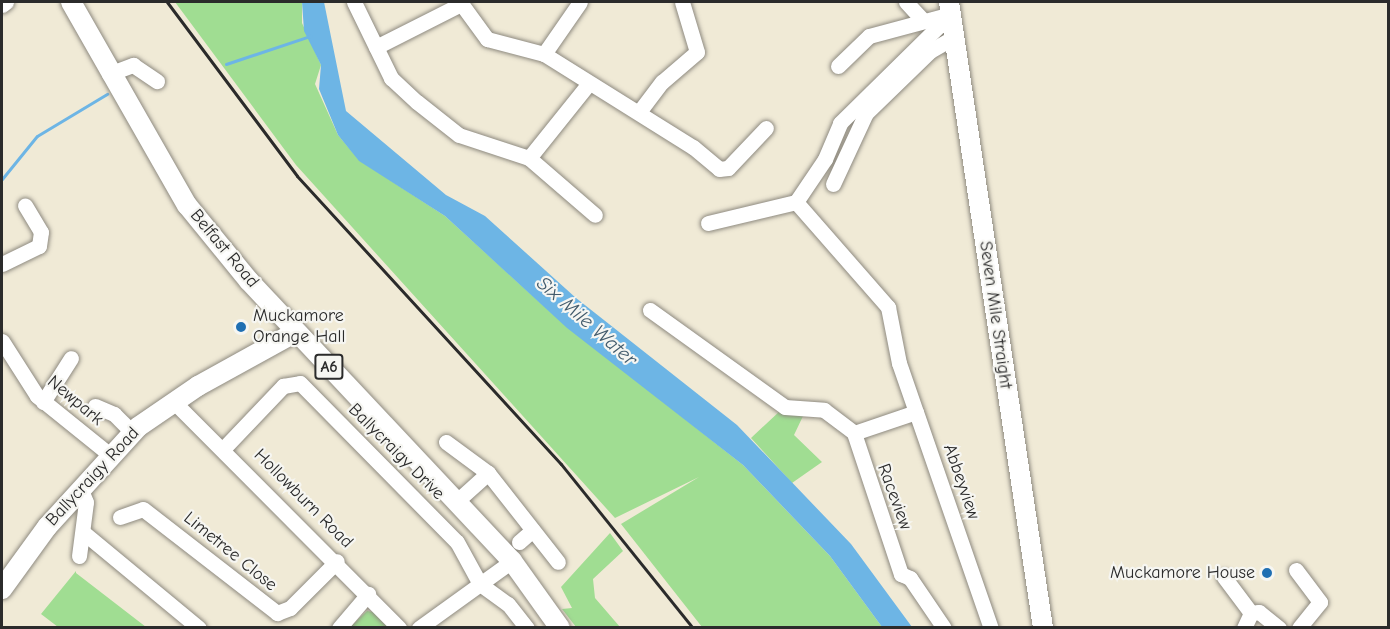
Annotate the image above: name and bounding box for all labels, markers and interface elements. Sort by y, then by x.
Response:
street label: Belfast Road [185,205,263,293]
street label: Seven Mile Straight [974,240,1016,390]
water label: Six Mile Water [532,271,642,371]
place label: Muckamore Orange Hall [253,306,345,348]
marker: Muckamore Orange Hall [234,320,248,334]
road number: A6 [314,354,344,380]
street label: Newpark [43,371,107,431]
street label: Ballycraigy Drive [343,399,449,505]
street label: Ballycraigy Road [42,423,144,531]
street label: Abbeyview [938,442,984,522]
street label: Hollowburn Road [249,445,357,553]
street label: Raceview [872,461,916,533]
street label: Limetree Close [179,508,281,596]
place label: Muckamore House [1110,562,1255,584]
marker: Muckamore House [1260,566,1274,580]

